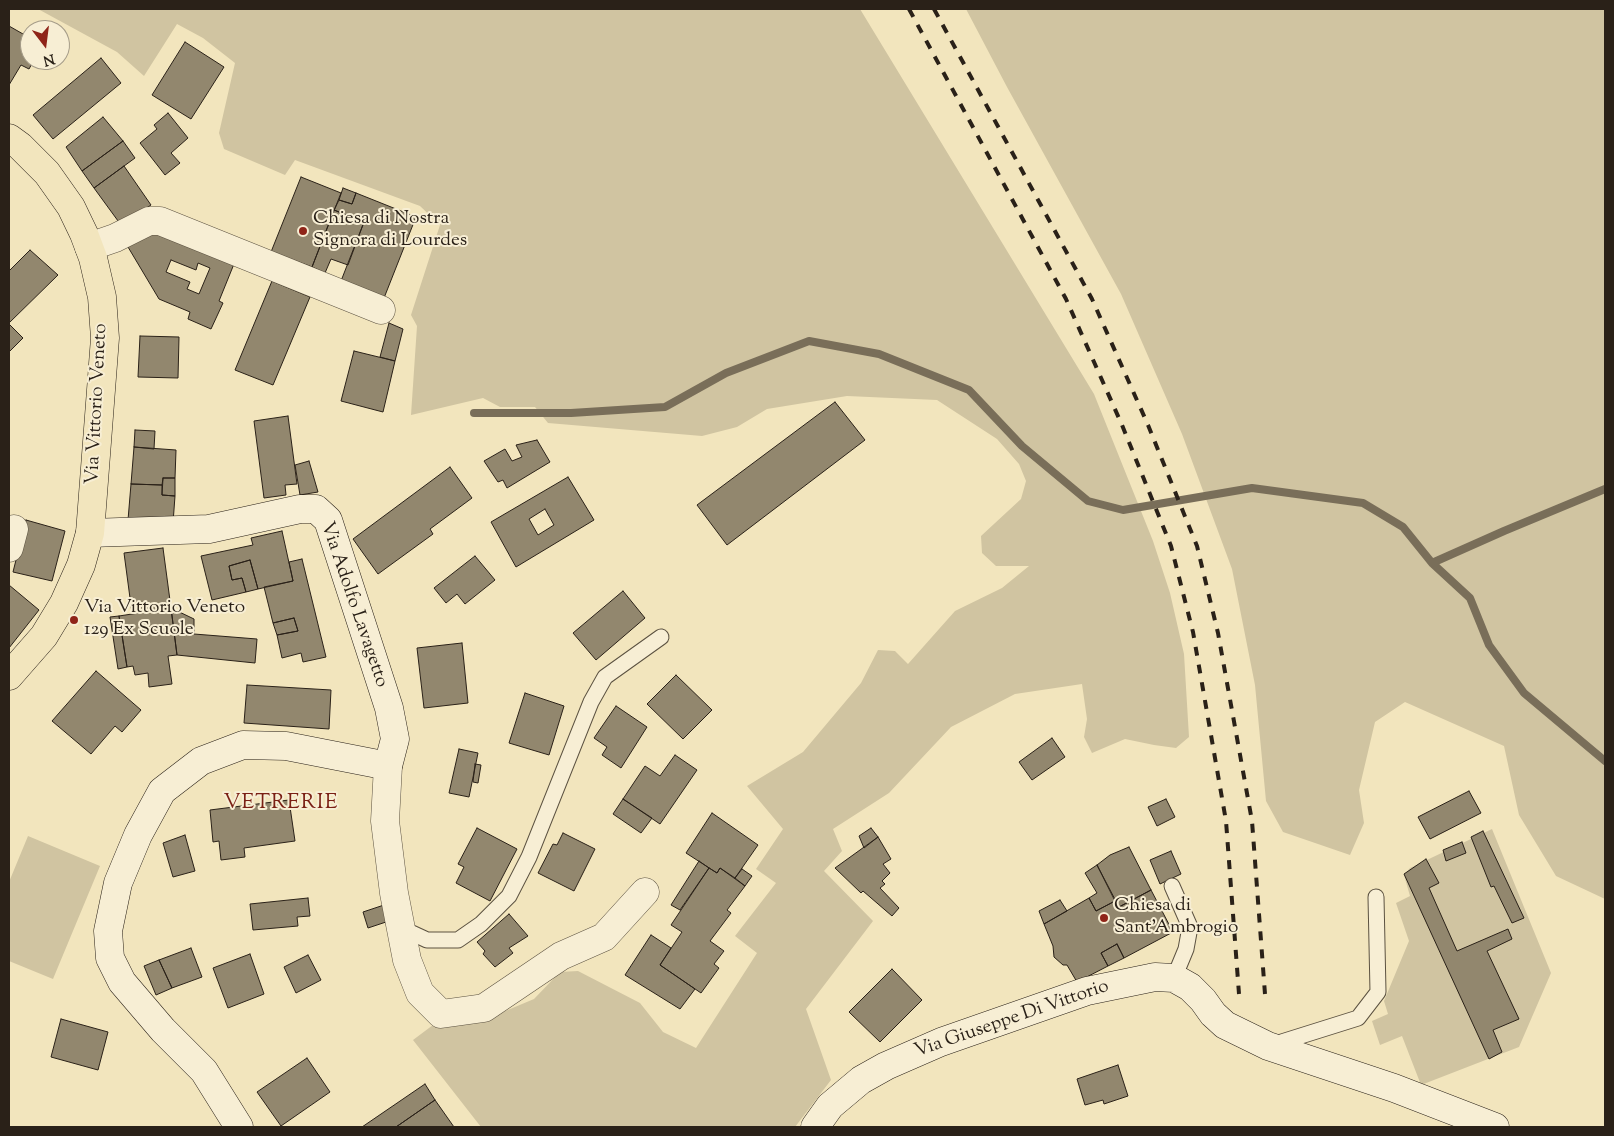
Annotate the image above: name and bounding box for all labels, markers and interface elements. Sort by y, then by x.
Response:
north arrow [20,20,70,70]
text: N [41,47,57,70]
place label: Chiesa di Nostra Signora di Lourdes [313,209,467,253]
marker: Chiesa di Nostra Signora di Lourdes [297,225,309,237]
street label: Via Vittorio Veneto [82,323,114,485]
street label: Via Adolfo Lavagetto [314,519,392,691]
place label: Via Vittorio Veneto 129 Ex Scuole [84,598,245,642]
marker: Via Vittorio Veneto 129 Ex Scuole [68,614,80,626]
district label: VETRERIE [223,791,339,817]
place label: Chiesa di Sant'Ambrogio [1114,896,1238,940]
marker: Chiesa di Sant'Ambrogio [1098,912,1110,924]
street label: Via Giuseppe Di Vittorio [912,976,1112,1064]

